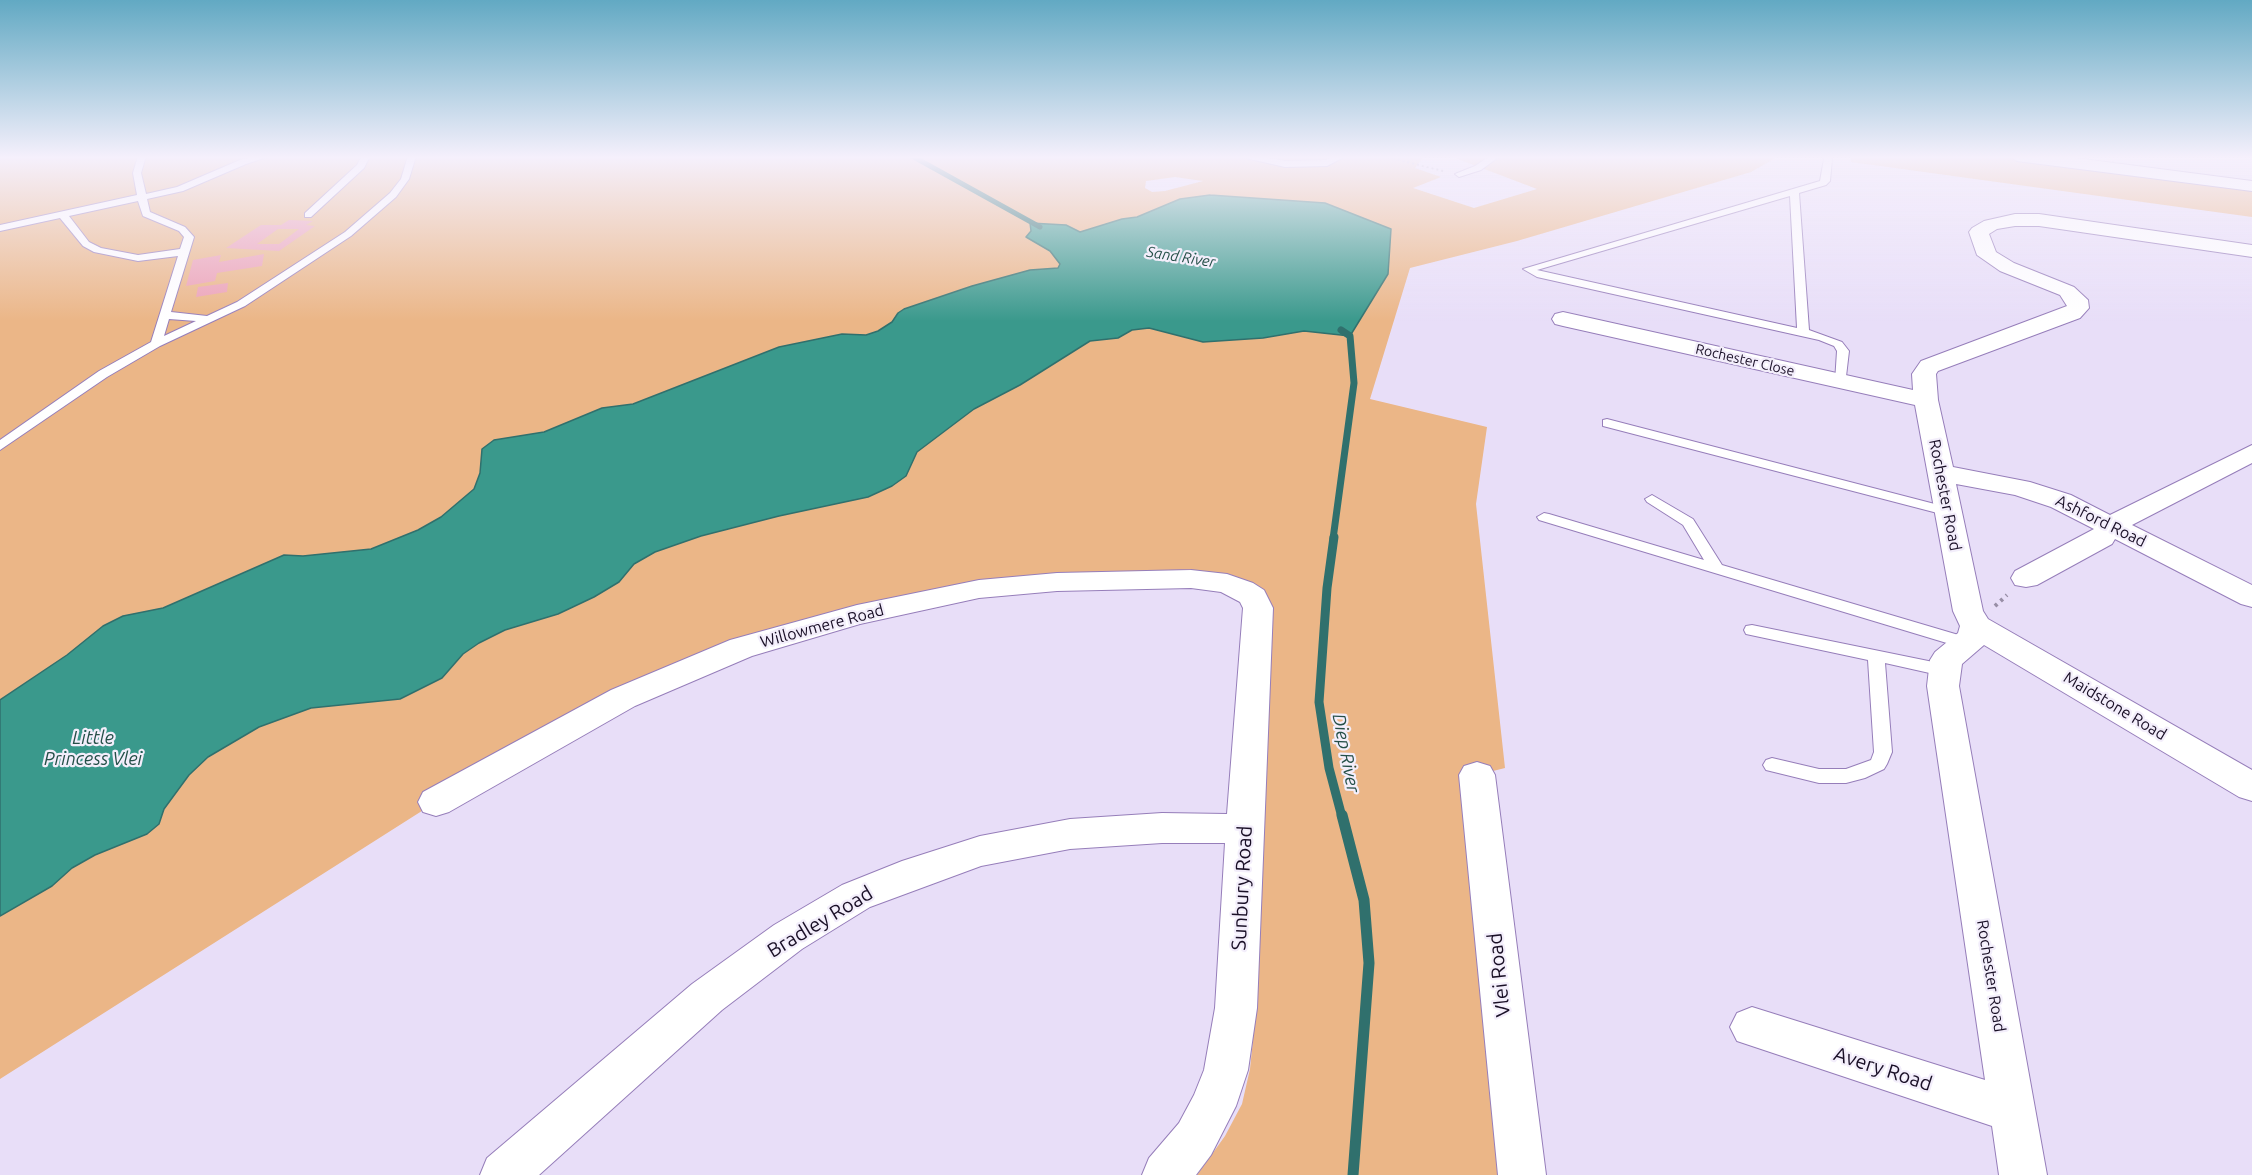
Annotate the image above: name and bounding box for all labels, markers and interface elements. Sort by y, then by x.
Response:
water label: Sand River [1145,243,1217,271]
street label: Rochester Close [1694,340,1796,380]
street label: Rochester Road [1925,438,1965,552]
street label: Ashford Road [2053,491,2149,551]
street label: Willowmere Road [758,600,886,652]
street label: Maidstone Road [2060,668,2170,744]
water label: Diep River [1328,712,1364,794]
water label: Little Princess Vlei [44,727,142,770]
street label: Sunbury Road [1227,825,1257,951]
street label: Bradley Road [763,881,877,963]
street label: Rochester Road [1973,919,2009,1033]
street label: Vlei Road [1483,932,1515,1018]
street label: Avery Road [1831,1042,1935,1096]

